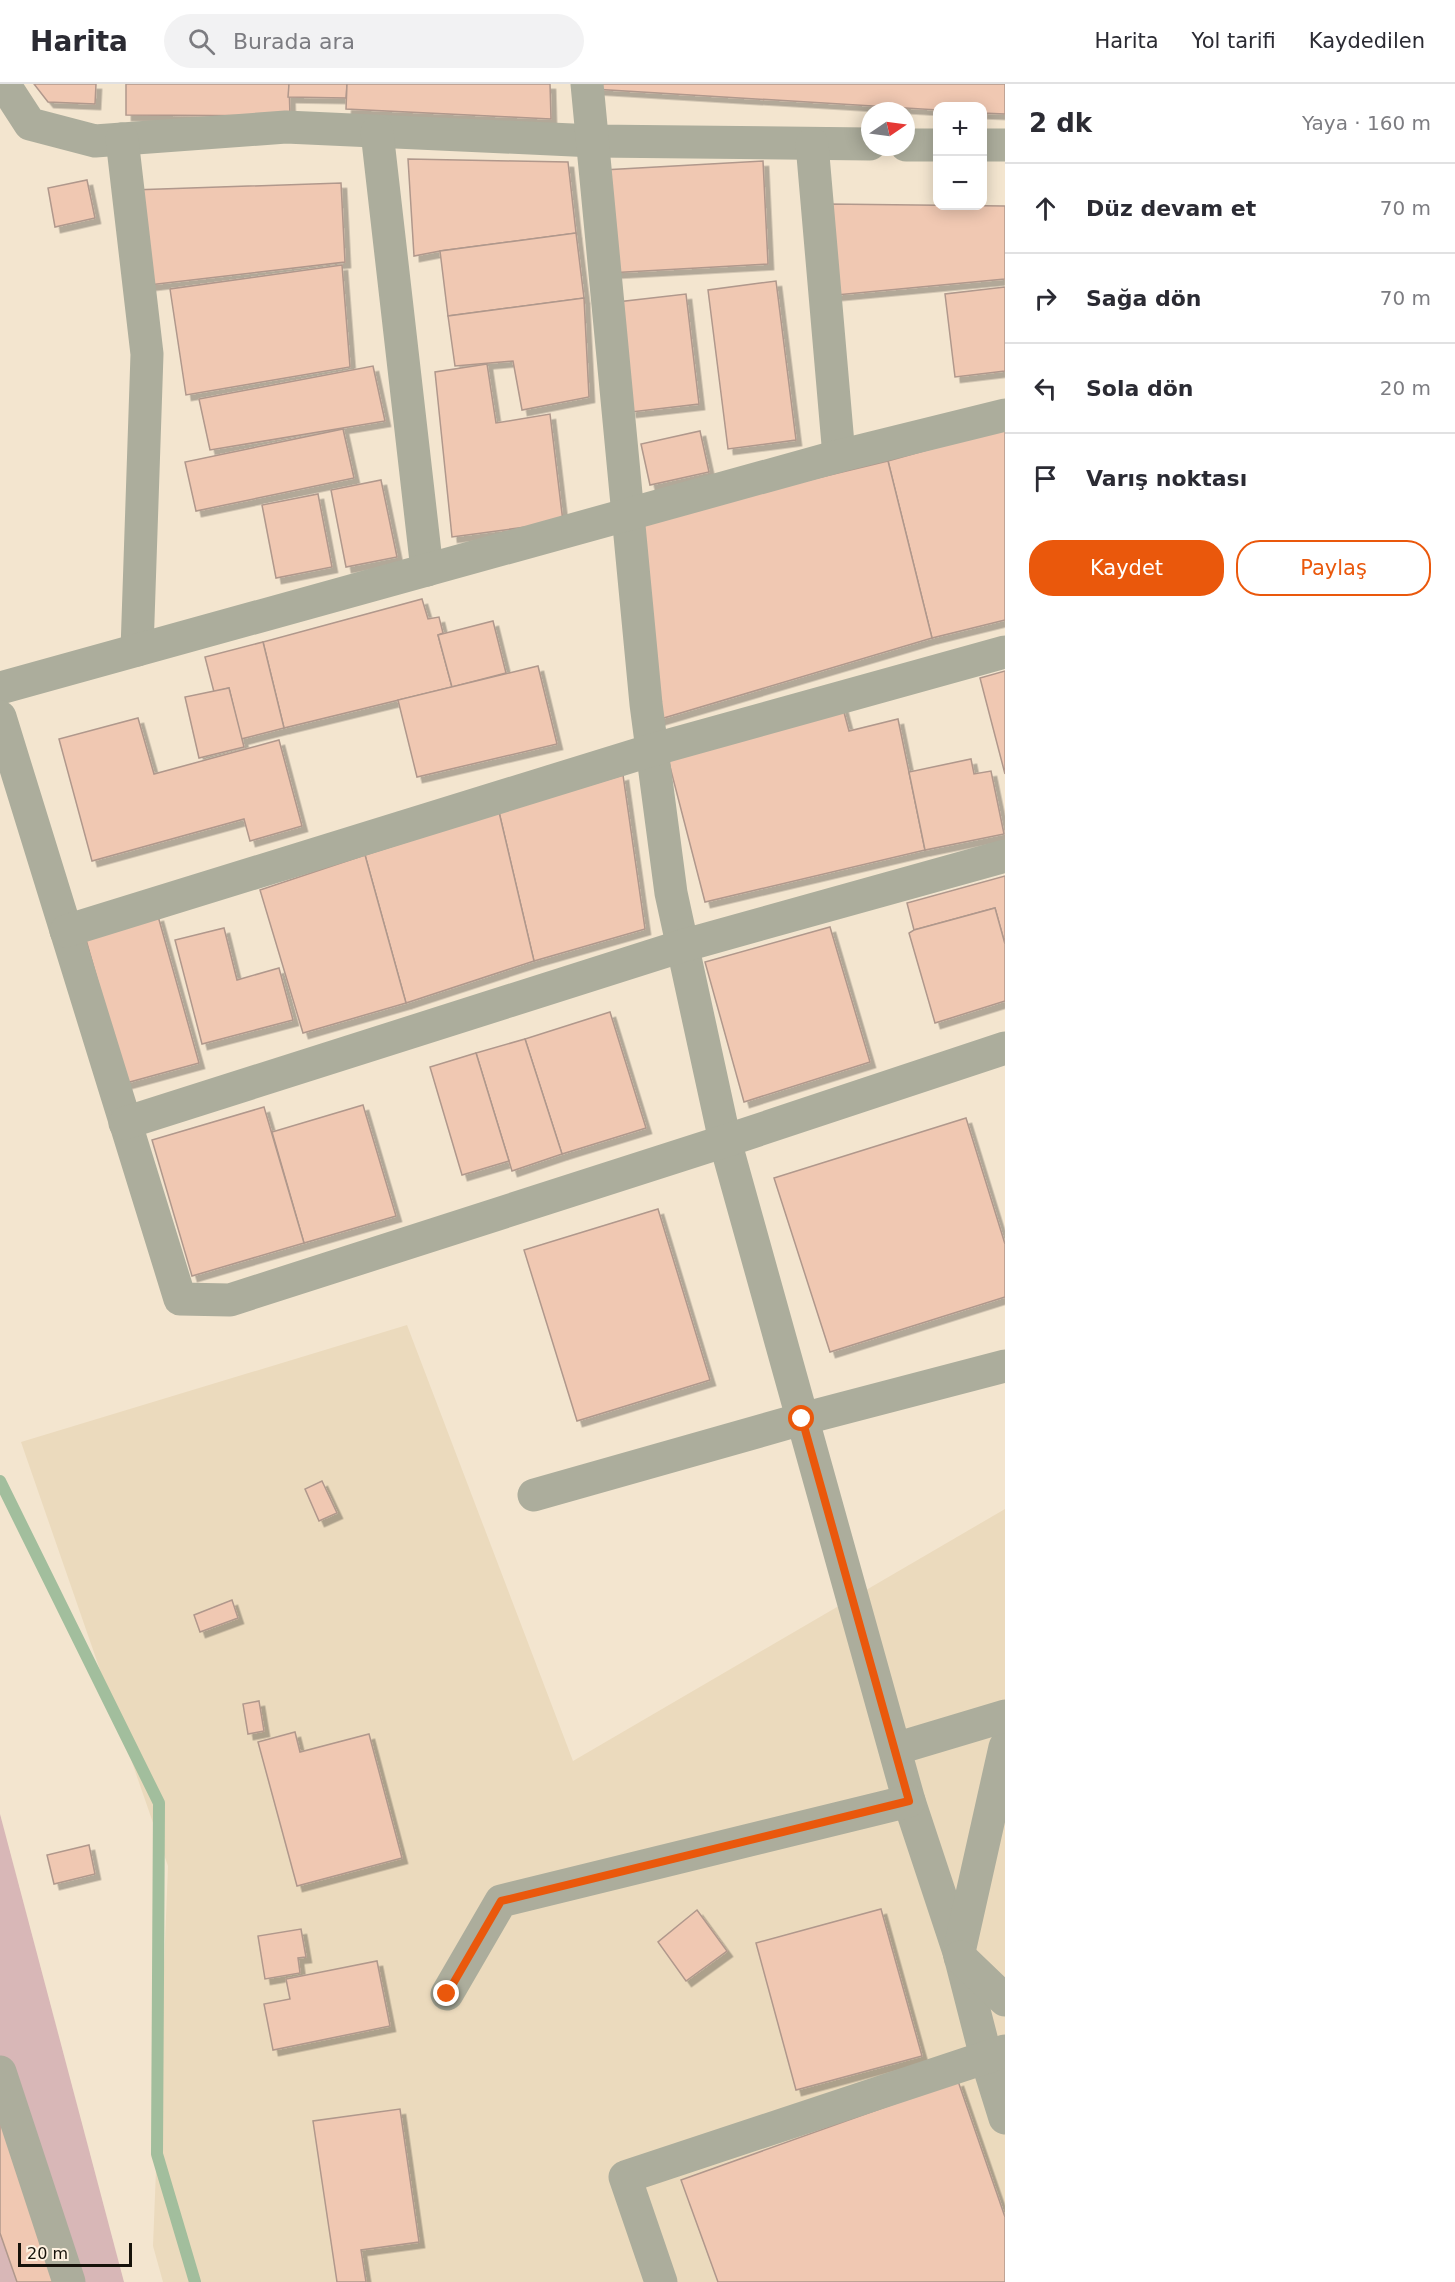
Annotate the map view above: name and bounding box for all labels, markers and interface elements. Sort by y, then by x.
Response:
search box [164,14,584,68]
text: Harita [30,25,128,58]
icon: search [185,25,218,58]
text: Burada ara [233,29,355,54]
text: Harita [1094,29,1159,53]
text: Yol tarifi [1192,29,1276,53]
text: Kaydedilen [1309,29,1425,53]
north arrow [861,102,915,156]
map controls [933,102,987,210]
button: + [933,102,987,156]
text: 2 dk [1029,108,1092,138]
text: Yaya · 160 m [1302,111,1431,135]
button: − [933,156,987,210]
icon: ahead [1029,192,1062,225]
text: Düz devam et [1086,196,1256,221]
text: 70 m [1380,196,1431,220]
icon: right [1029,282,1062,315]
text: Sağa dön [1086,286,1201,311]
text: 70 m [1380,286,1431,310]
icon: left [1029,372,1062,405]
text: Sola dön [1086,376,1194,401]
text: 20 m [1380,376,1431,400]
icon: arrive [1029,462,1062,495]
text: Varış noktası [1086,466,1247,491]
button: Kaydet [1029,540,1224,596]
button: Paylaş [1236,540,1431,596]
route start [788,1405,814,1431]
route end [433,1980,459,2006]
scale bar [18,2240,132,2268]
text: 20 m [27,2244,68,2263]

